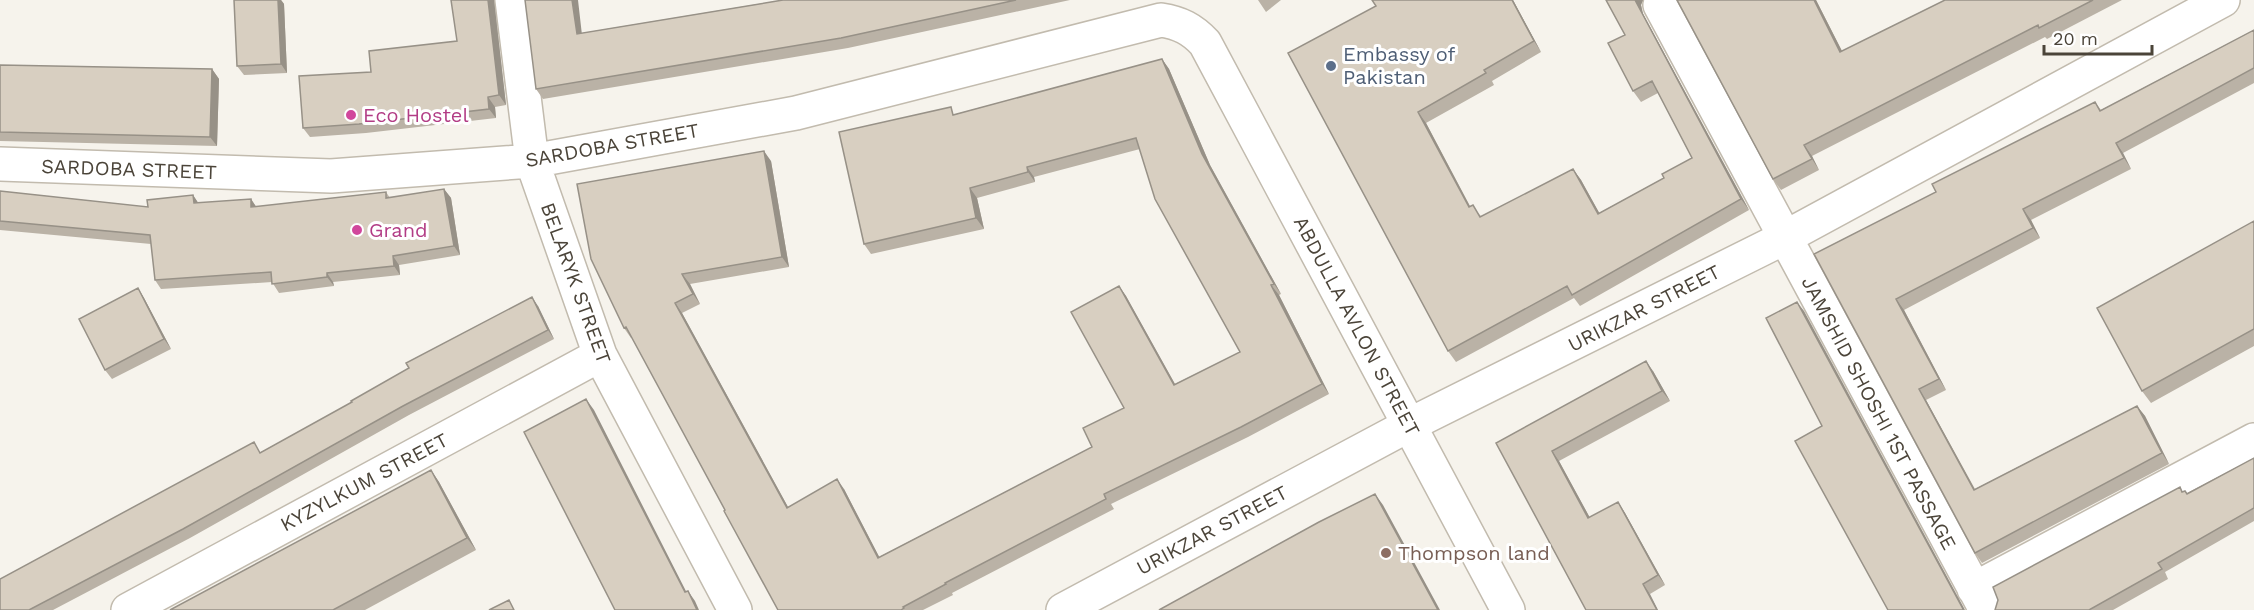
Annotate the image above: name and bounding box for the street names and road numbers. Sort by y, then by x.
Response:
street label: SARDOBA STREET [523,118,701,172]
street label: SARDOBA STREET [41,154,217,184]
street label: BELARYK STREET [536,199,616,367]
street label: ABDULLA AVLON STREET [1289,212,1425,440]
street label: URIKZAR STREET [1564,259,1724,357]
street label: JAMSHID SHOSHI 1ST PASSAGE [1797,272,1961,554]
street label: KYZYLKUM STREET [276,428,452,536]
street label: URIKZAR STREET [1132,480,1292,580]

